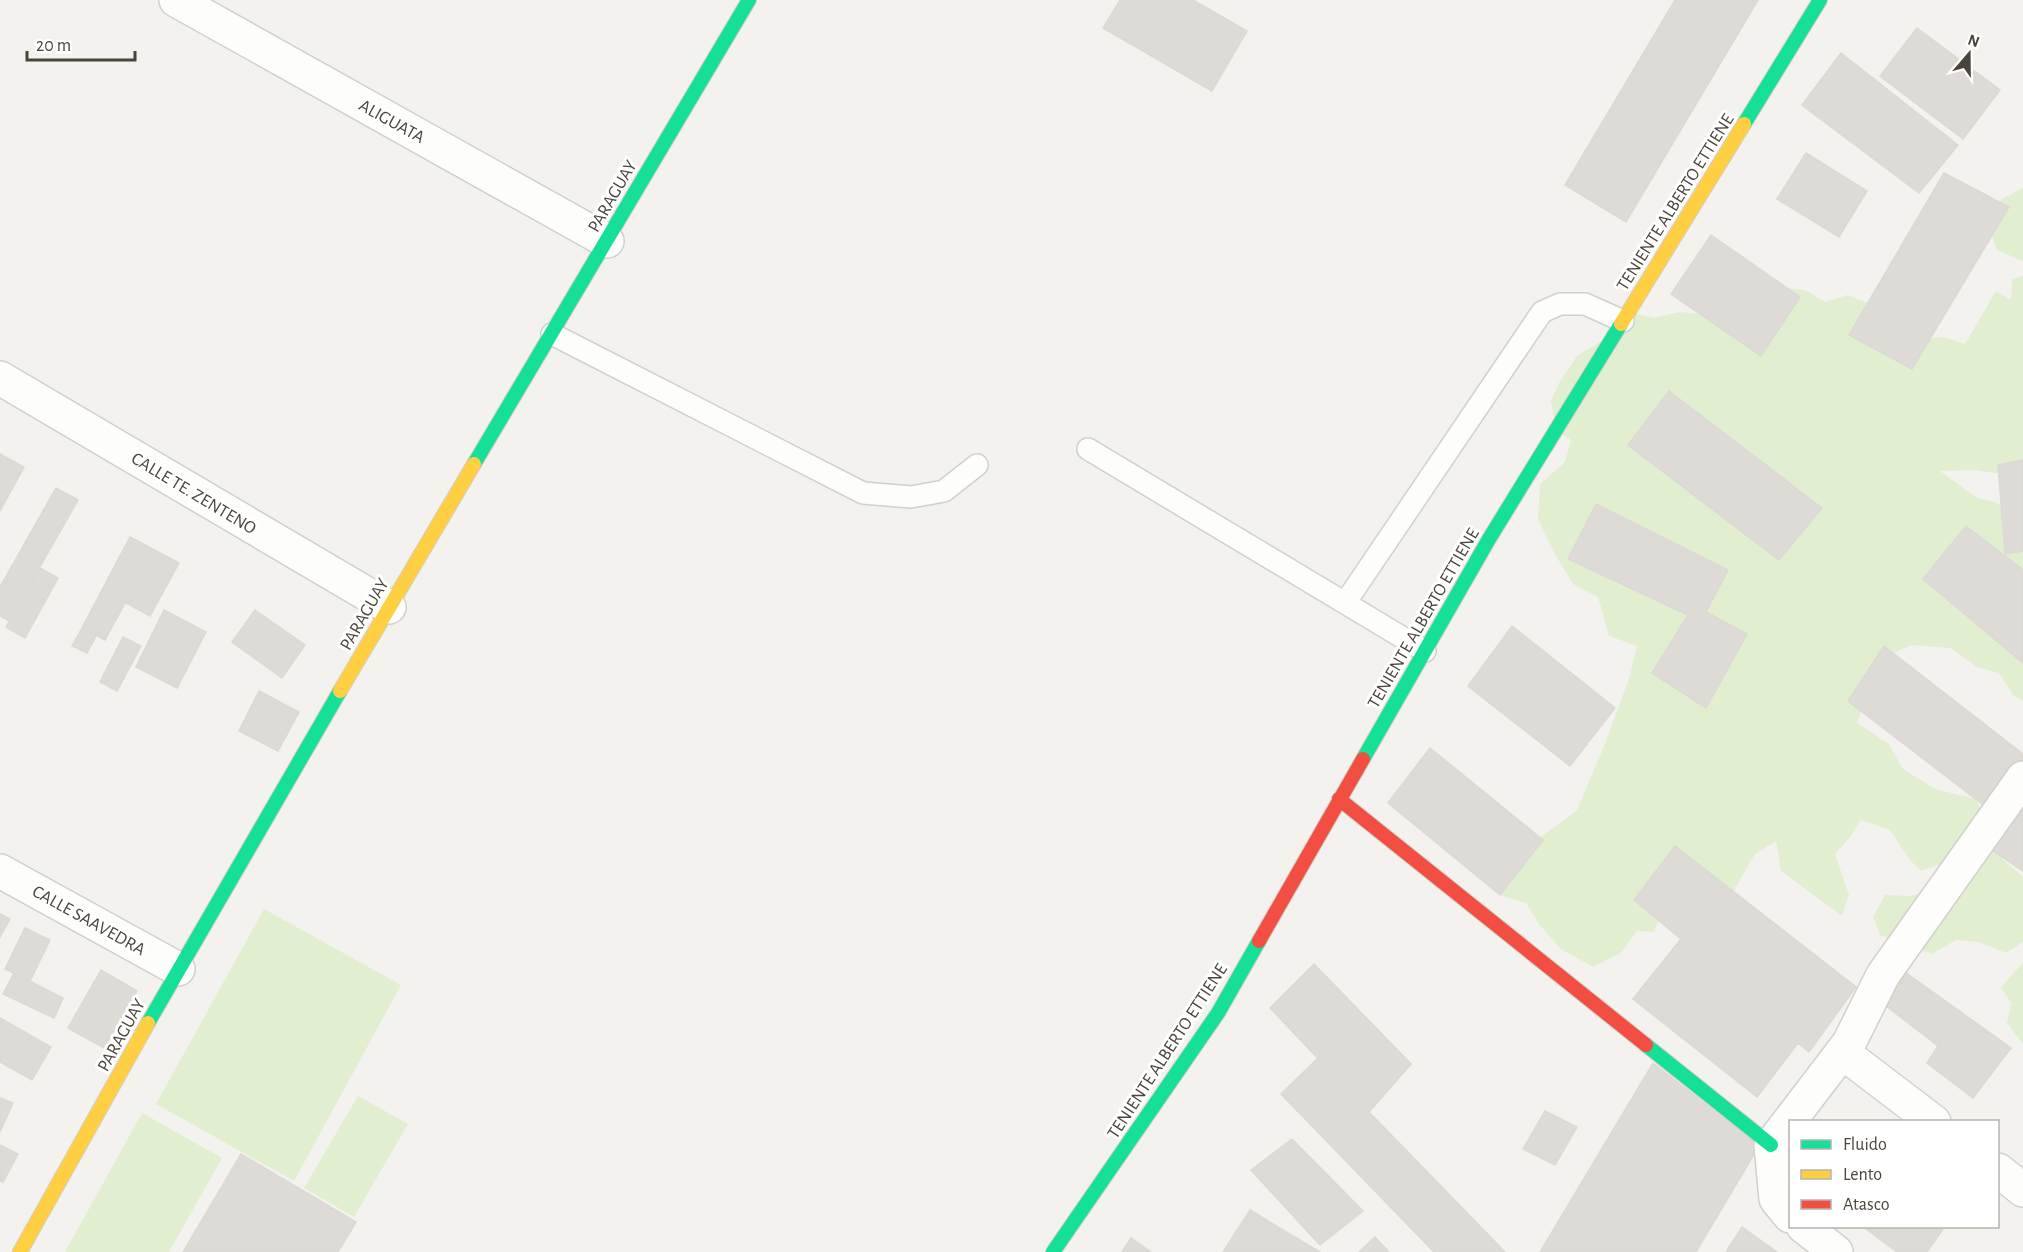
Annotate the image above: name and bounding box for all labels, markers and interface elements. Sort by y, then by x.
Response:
scale bar [27,24,135,62]
north arrow [1939,24,1999,84]
text: N [1966,31,1982,50]
text: 20 m [36,37,71,55]
street label: ALIGUATA [356,97,428,147]
street label: TENIENTE ALBERTO ETTIENE [1614,111,1738,294]
street label: PARAGUAY [585,157,641,236]
street label: CALLE TE. ZENTENO [128,450,259,538]
street label: TENIENTE ALBERTO ETTIENE [1365,525,1483,712]
street label: PARAGUAY [337,575,393,654]
street label: CALLE SAAVEDRA [29,882,149,960]
street label: TENIENTE ALBERTO ETTIENE [1105,961,1231,1142]
street label: PARAGUAY [95,996,149,1075]
legend [1789,1120,1999,1228]
text: Fluido [1843,1136,1887,1154]
text: Lento [1843,1166,1882,1184]
text: Atasco [1843,1196,1890,1214]

